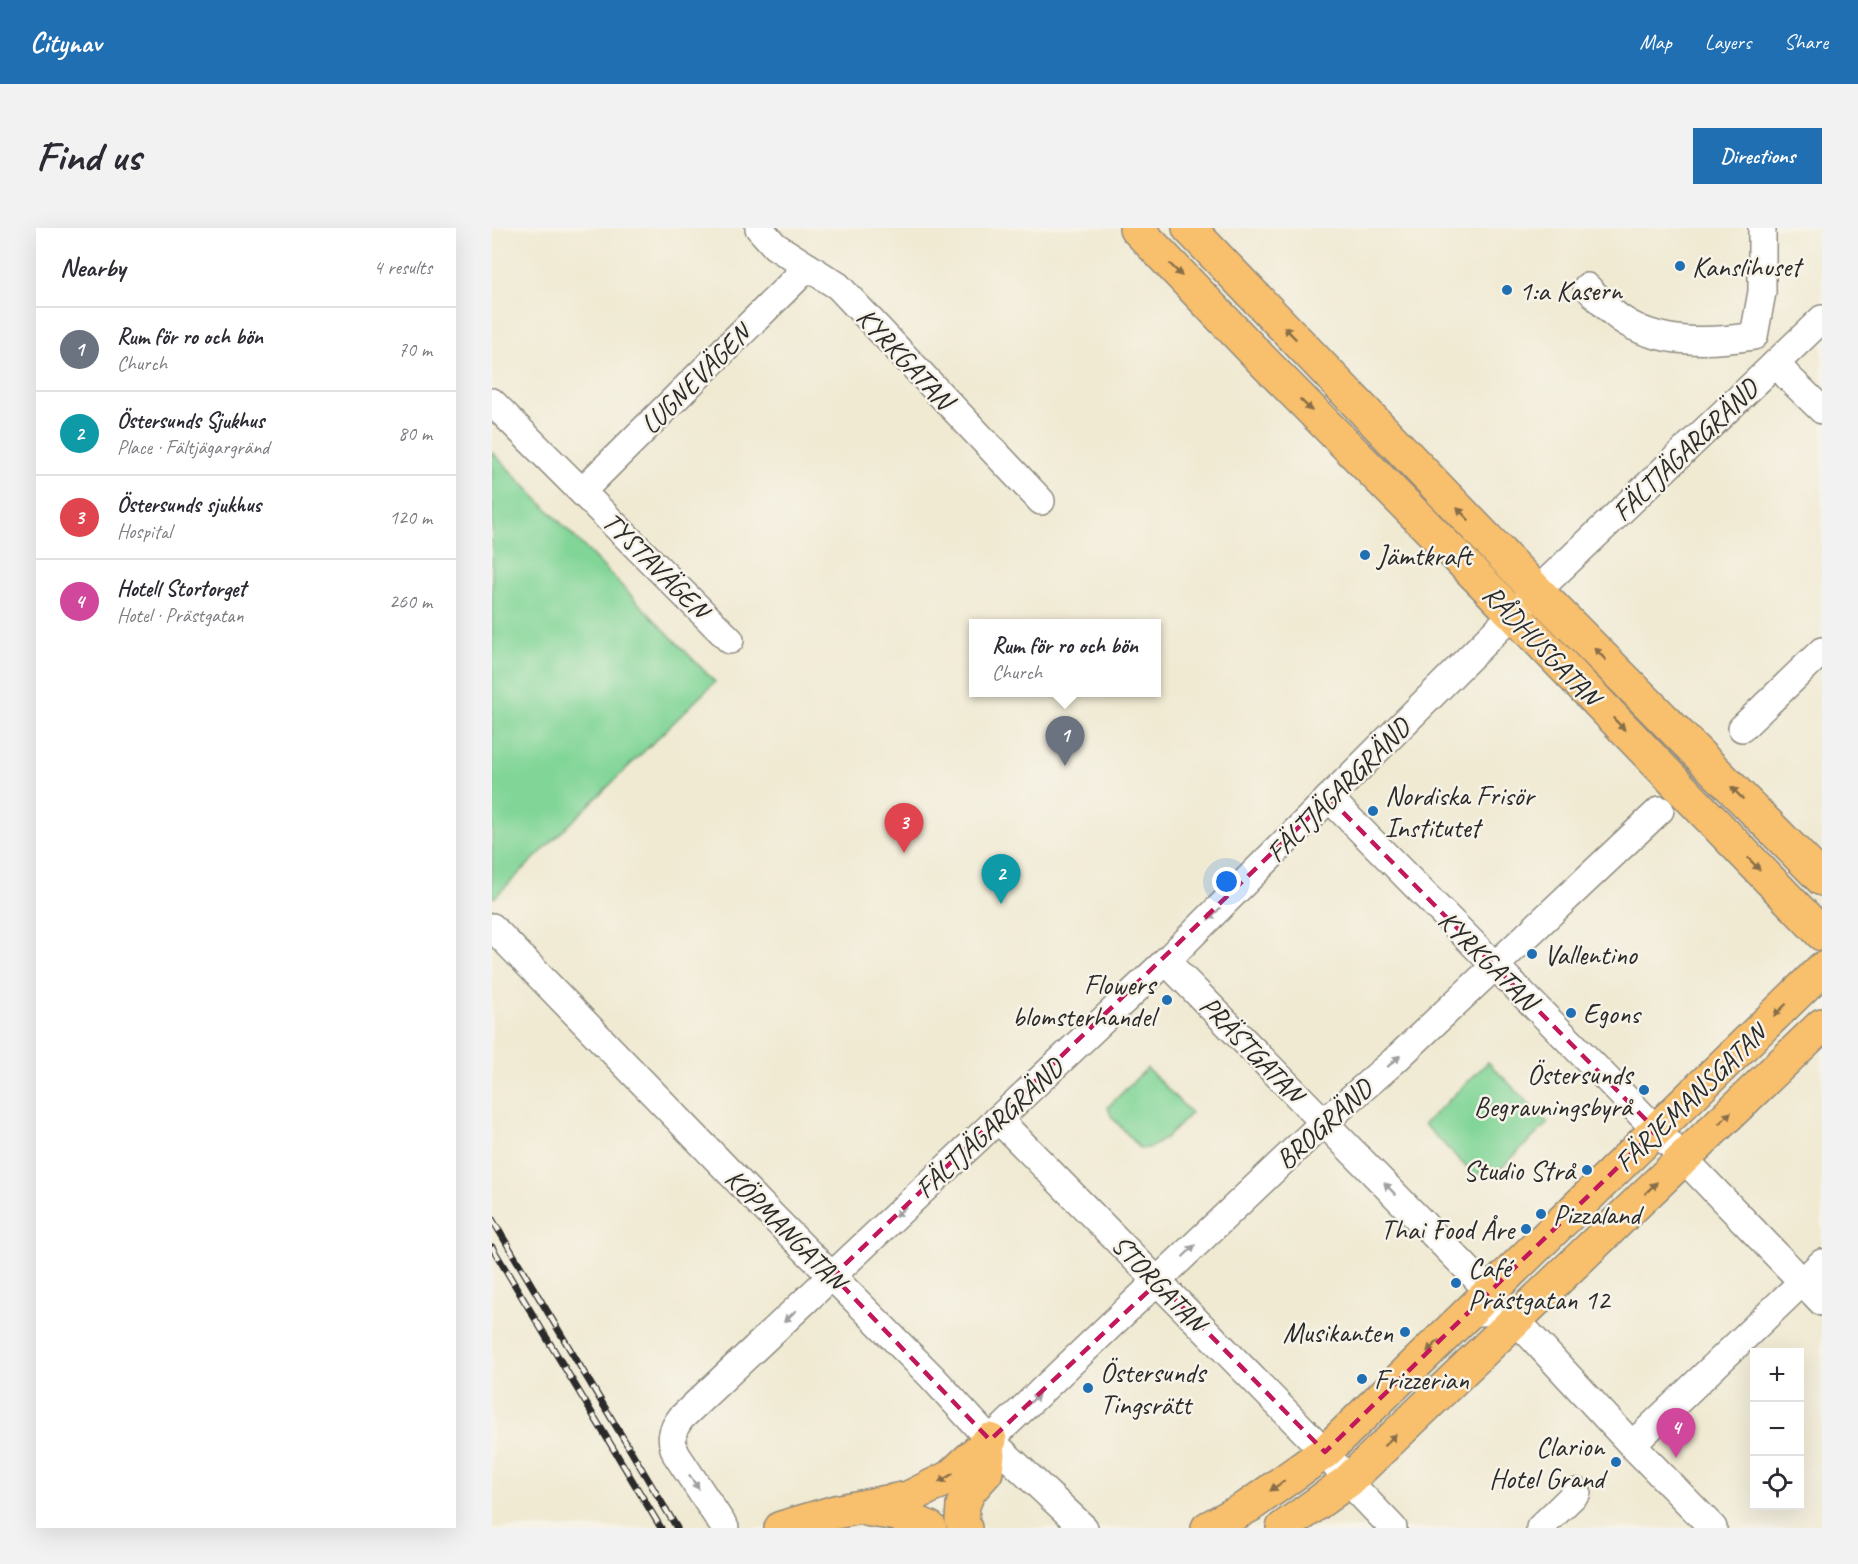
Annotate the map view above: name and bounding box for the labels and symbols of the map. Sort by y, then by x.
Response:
place label: Kanslihuset [1692,249,1804,284]
marker: Kanslihuset [1673,259,1687,273]
one-way arrow [1169,263,1183,277]
place label: 1:a Kasern [1519,273,1623,308]
marker: 1:a Kasern [1500,283,1514,297]
street label: KYRKGATAN [849,300,964,419]
street label: LUGNEVÄGEN [633,314,760,441]
one-way arrow [1284,327,1298,341]
street label: FÄLTJÄGARGRÄND [1604,370,1767,529]
one-way arrow [1299,397,1313,411]
street label: TYSTAVÄGEN [595,504,720,629]
one-way arrow [1457,508,1471,522]
place label: Jämtkraft [1375,538,1474,573]
marker: Jämtkraft [1358,548,1372,562]
street label: RÅDHUSGATAN [1475,577,1611,716]
one-way arrow [1593,647,1607,661]
street label: FÄLTJÄGARGRÄND [1258,709,1419,870]
pin: 1 [1046,716,1084,766]
one-way arrow [1612,717,1626,732]
place label: Nordiska Frisör Institutet [1385,778,1536,845]
one-way arrow [1730,786,1744,800]
pin: 3 [884,804,924,853]
marker: Nordiska Frisör Institutet [1366,804,1380,818]
pin: 2 [982,854,1020,904]
one-way arrow [1747,857,1761,871]
your location [1212,867,1241,896]
street label: KYRKGATAN [1431,903,1548,1020]
one-way arrow [1207,906,1221,920]
place label: Vallentino [1544,937,1639,972]
marker: Vallentino [1525,947,1539,961]
place label: Flowers blomsterhandel [1012,967,1160,1034]
street label: PRÄSTGATAN [1192,988,1314,1113]
marker: Flowers blomsterhandel [1160,993,1174,1007]
place label: Egons [1583,996,1642,1031]
one-way arrow [1773,1003,1788,1017]
marker: Egons [1564,1006,1578,1020]
street label: FÄRJEMANSGATAN [1607,1014,1776,1179]
street label: FÄLTJÄGARGRÄND [908,1049,1072,1206]
one-way arrow [1386,1054,1401,1068]
place label: Östersunds Begravningsbyrå [1474,1057,1634,1124]
street label: BROGRÄND [1268,1070,1381,1177]
marker: Östersunds Begravningsbyrå [1637,1083,1651,1097]
one-way arrow [1718,1111,1732,1125]
place label: Studio Strå [1463,1153,1577,1188]
street label: KÖPMANGATAN [718,1161,857,1300]
marker: Studio Strå [1580,1163,1594,1177]
one-way arrow [1644,1182,1658,1196]
one-way arrow [1383,1183,1397,1197]
place label: Pizzaland [1553,1197,1644,1232]
one-way arrow [894,1204,909,1217]
marker: Pizzaland [1534,1207,1548,1221]
place label: Thai Food Åre [1380,1212,1516,1247]
marker: Thai Food Åre [1519,1222,1533,1236]
street label: STORGATAN [1104,1227,1217,1342]
one-way arrow [1182,1245,1196,1259]
place label: Café Prästgatan 12 [1468,1250,1612,1317]
marker: Café Prästgatan 12 [1449,1276,1463,1290]
one-way arrow [783,1309,798,1322]
place label: Musikanten [1283,1315,1393,1350]
marker: Musikanten [1398,1325,1412,1339]
one-way arrow [1426,1339,1441,1353]
place label: Östersunds Tingsrätt [1100,1355,1207,1422]
place label: Frizzerian [1374,1362,1469,1397]
marker: Frizzerian [1355,1372,1369,1386]
marker: Östersunds Tingsrätt [1081,1381,1095,1395]
one-way arrow [1025,1394,1039,1408]
pin: 4 [1656,1408,1696,1458]
place label: Clarion Hotel Grand [1489,1429,1608,1496]
one-way arrow [1383,1434,1397,1448]
marker: Clarion Hotel Grand [1609,1455,1623,1469]
one-way arrow [938,1473,954,1484]
one-way arrow [689,1474,700,1490]
one-way arrow [1269,1480,1285,1492]

